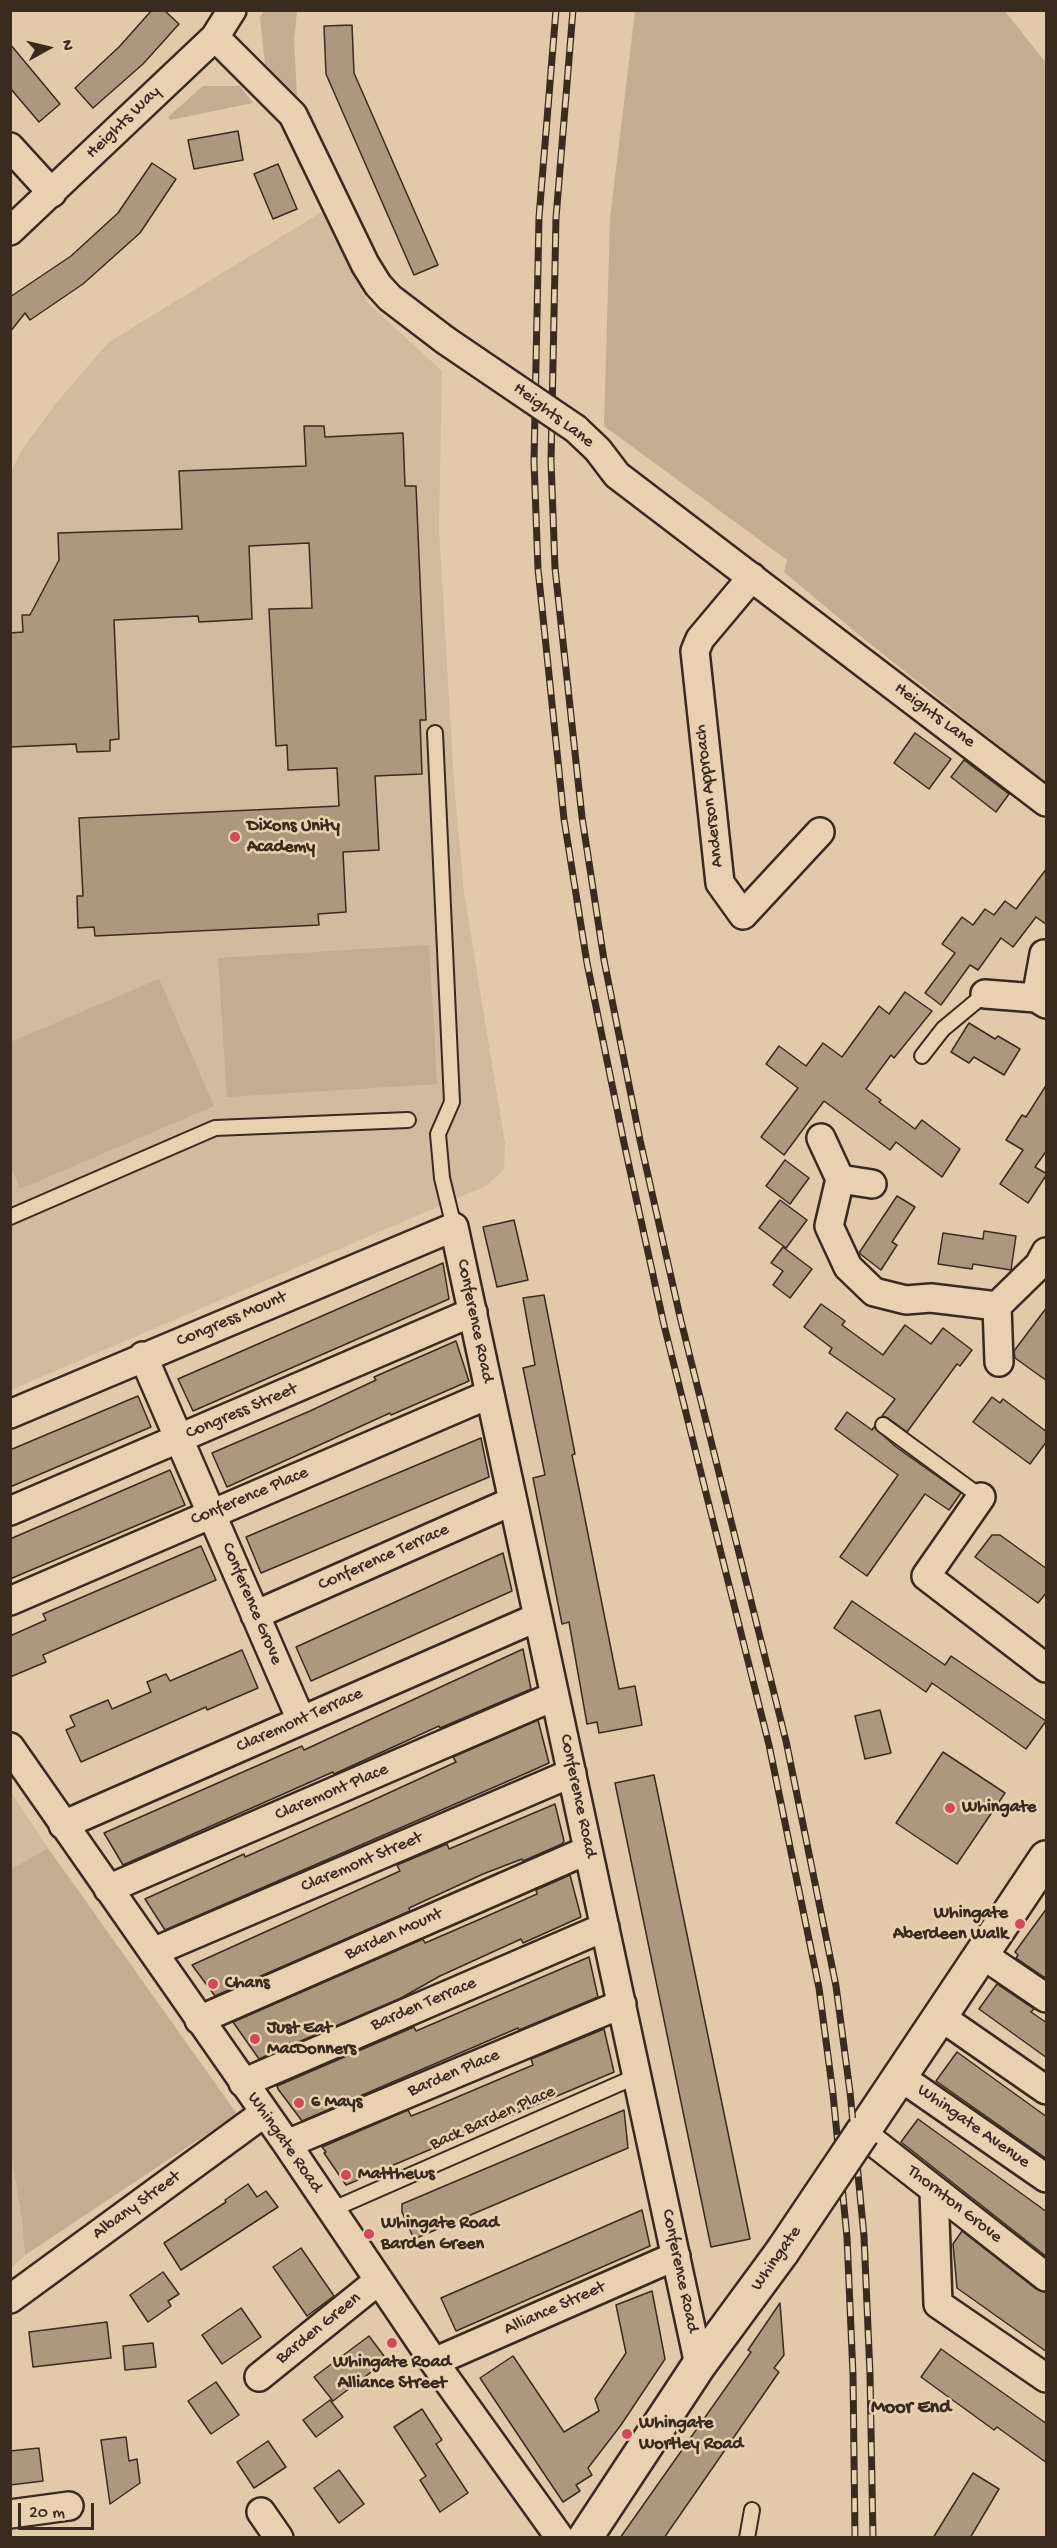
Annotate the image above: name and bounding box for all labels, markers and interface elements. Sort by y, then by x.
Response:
north arrow [18,18,78,78]
text: N [56,39,76,52]
street label: Heights Way [82,82,166,164]
street label: Heights Lane [508,378,598,454]
street label: Heights Lane [889,678,979,754]
street label: Anderson Approach [691,723,729,869]
place label: Dixons Unity Academy [247,816,340,858]
marker: Dixons Unity Academy [228,830,242,844]
street label: Conference Road [450,1257,498,1385]
street label: Congress Mount [174,1287,290,1353]
street label: Congress Street [183,1379,301,1445]
street label: Conference Place [188,1463,312,1531]
street label: Conference Terrace [315,1520,453,1596]
street label: Conference Grove [216,1540,286,1668]
street label: Claremont Terrace [233,1683,367,1759]
street label: Conference Road [553,1732,601,1860]
street label: Claremont Place [272,1759,392,1827]
place label: Whingate [962,1797,1036,1819]
marker: Whingate [943,1801,957,1815]
street label: Claremont Street [298,1828,426,1898]
place label: Whingate Aberdeen Walk [893,1903,1008,1946]
street label: Barden Mount [342,1904,446,1966]
marker: Whingate Aberdeen Walk [1013,1917,1027,1931]
place label: Chans [225,1973,270,1995]
street label: Barden Terrace [368,1973,480,2037]
marker: Chans [206,1977,220,1991]
place label: Just Eat MacDonners [267,2018,356,2060]
marker: Just Eat MacDonners [248,2032,262,2046]
street label: Barden Place [405,2045,503,2103]
street label: Whingate Avenue [912,2080,1034,2174]
street label: Back Barden Place [427,2082,559,2156]
street label: Whingate Road [241,2089,327,2197]
place label: 6 Mays [311,2092,362,2114]
marker: 6 Mays [292,2096,306,2110]
street label: Thornton Grove [902,2161,1006,2249]
place label: Matthews [358,2164,435,2186]
street label: Albany Street [89,2167,185,2245]
marker: Matthews [339,2168,353,2182]
street label: Conference Road [655,2207,703,2335]
place label: Whingate Road Barden Green [381,2213,499,2256]
street label: Whingate [747,2222,807,2296]
marker: Whingate Road Barden Green [362,2227,376,2241]
street label: Alliance Street [501,2277,609,2341]
street label: Barden Green [272,2288,366,2370]
marker: Whingate Road Alliance Street [385,2336,399,2350]
place label: Whingate Road Alliance Street [333,2352,451,2394]
district label: Moor End [871,2397,951,2421]
place label: Whingate Wortley Road [639,2413,743,2456]
marker: Whingate Wortley Road [620,2427,634,2441]
scale bar [21,2491,98,2529]
text: 20 m [29,2503,65,2524]

